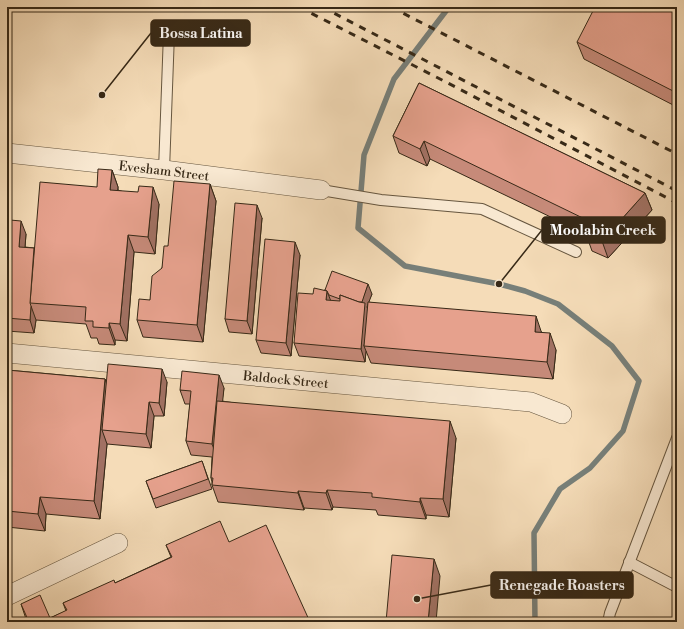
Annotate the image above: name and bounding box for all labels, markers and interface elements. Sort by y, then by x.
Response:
callout: Bossa Latina [151,20,250,46]
text: Bossa Latina [159,25,243,43]
street label: Evesham Street [118,158,210,185]
callout: Moolabin Creek [542,217,665,243]
text: Moolabin Creek [550,222,657,240]
street label: Baldock Street [241,368,329,392]
callout: Renegade Roasters [491,572,633,598]
text: Renegade Roasters [499,577,625,595]

